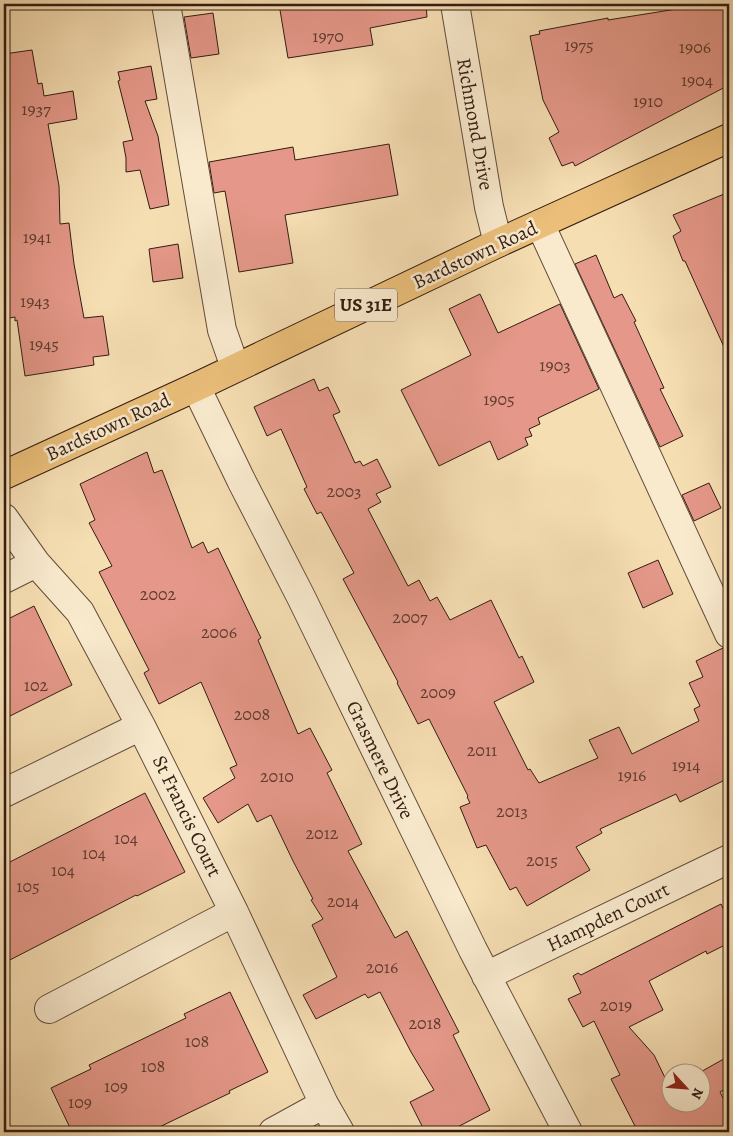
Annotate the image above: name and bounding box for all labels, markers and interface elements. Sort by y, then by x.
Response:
house number: 1970 [312,24,344,48]
house number: 1975 [564,33,594,57]
house number: 1906 [679,35,711,59]
street label: Richmond Drive [450,56,500,192]
house number: 1904 [681,68,713,92]
house number: 1910 [633,89,663,113]
house number: 1937 [21,97,51,121]
street label: Bardstown Road [408,214,542,296]
house number: 1941 [23,225,51,249]
road number: US 31E [335,288,397,322]
house number: 1943 [20,289,50,313]
house number: 1945 [29,332,59,356]
house number: 1903 [539,353,571,377]
street label: Bardstown Road [41,386,175,468]
house number: 1905 [483,387,515,411]
house number: 2003 [326,479,362,503]
house number: 2002 [140,582,177,606]
house number: 2007 [392,605,428,629]
house number: 2006 [201,620,237,644]
house number: 102 [24,673,49,697]
house number: 2009 [420,680,456,704]
street label: Grasmere Drive [340,696,420,824]
house number: 2008 [234,702,270,726]
house number: 2011 [467,738,497,762]
street label: St Francis Court [146,751,228,882]
house number: 1914 [672,753,700,777]
house number: 1916 [618,763,646,787]
house number: 2010 [260,764,294,788]
house number: 2013 [496,799,528,823]
house number: 2012 [306,821,339,845]
house number: 104 [114,826,138,850]
house number: 104 [82,841,106,865]
house number: 2015 [526,848,558,872]
house number: 104 [51,858,75,882]
house number: 105 [16,874,40,898]
street label: Hampden Court [542,876,674,958]
house number: 2014 [327,889,359,913]
house number: 2016 [366,955,398,979]
house number: 2019 [600,993,632,1017]
house number: 2018 [408,1011,442,1035]
house number: 108 [185,1029,209,1053]
house number: 108 [141,1054,165,1078]
north arrow [660,1064,710,1114]
house number: 109 [104,1074,128,1098]
text: N [686,1085,708,1102]
house number: 109 [68,1090,92,1114]

